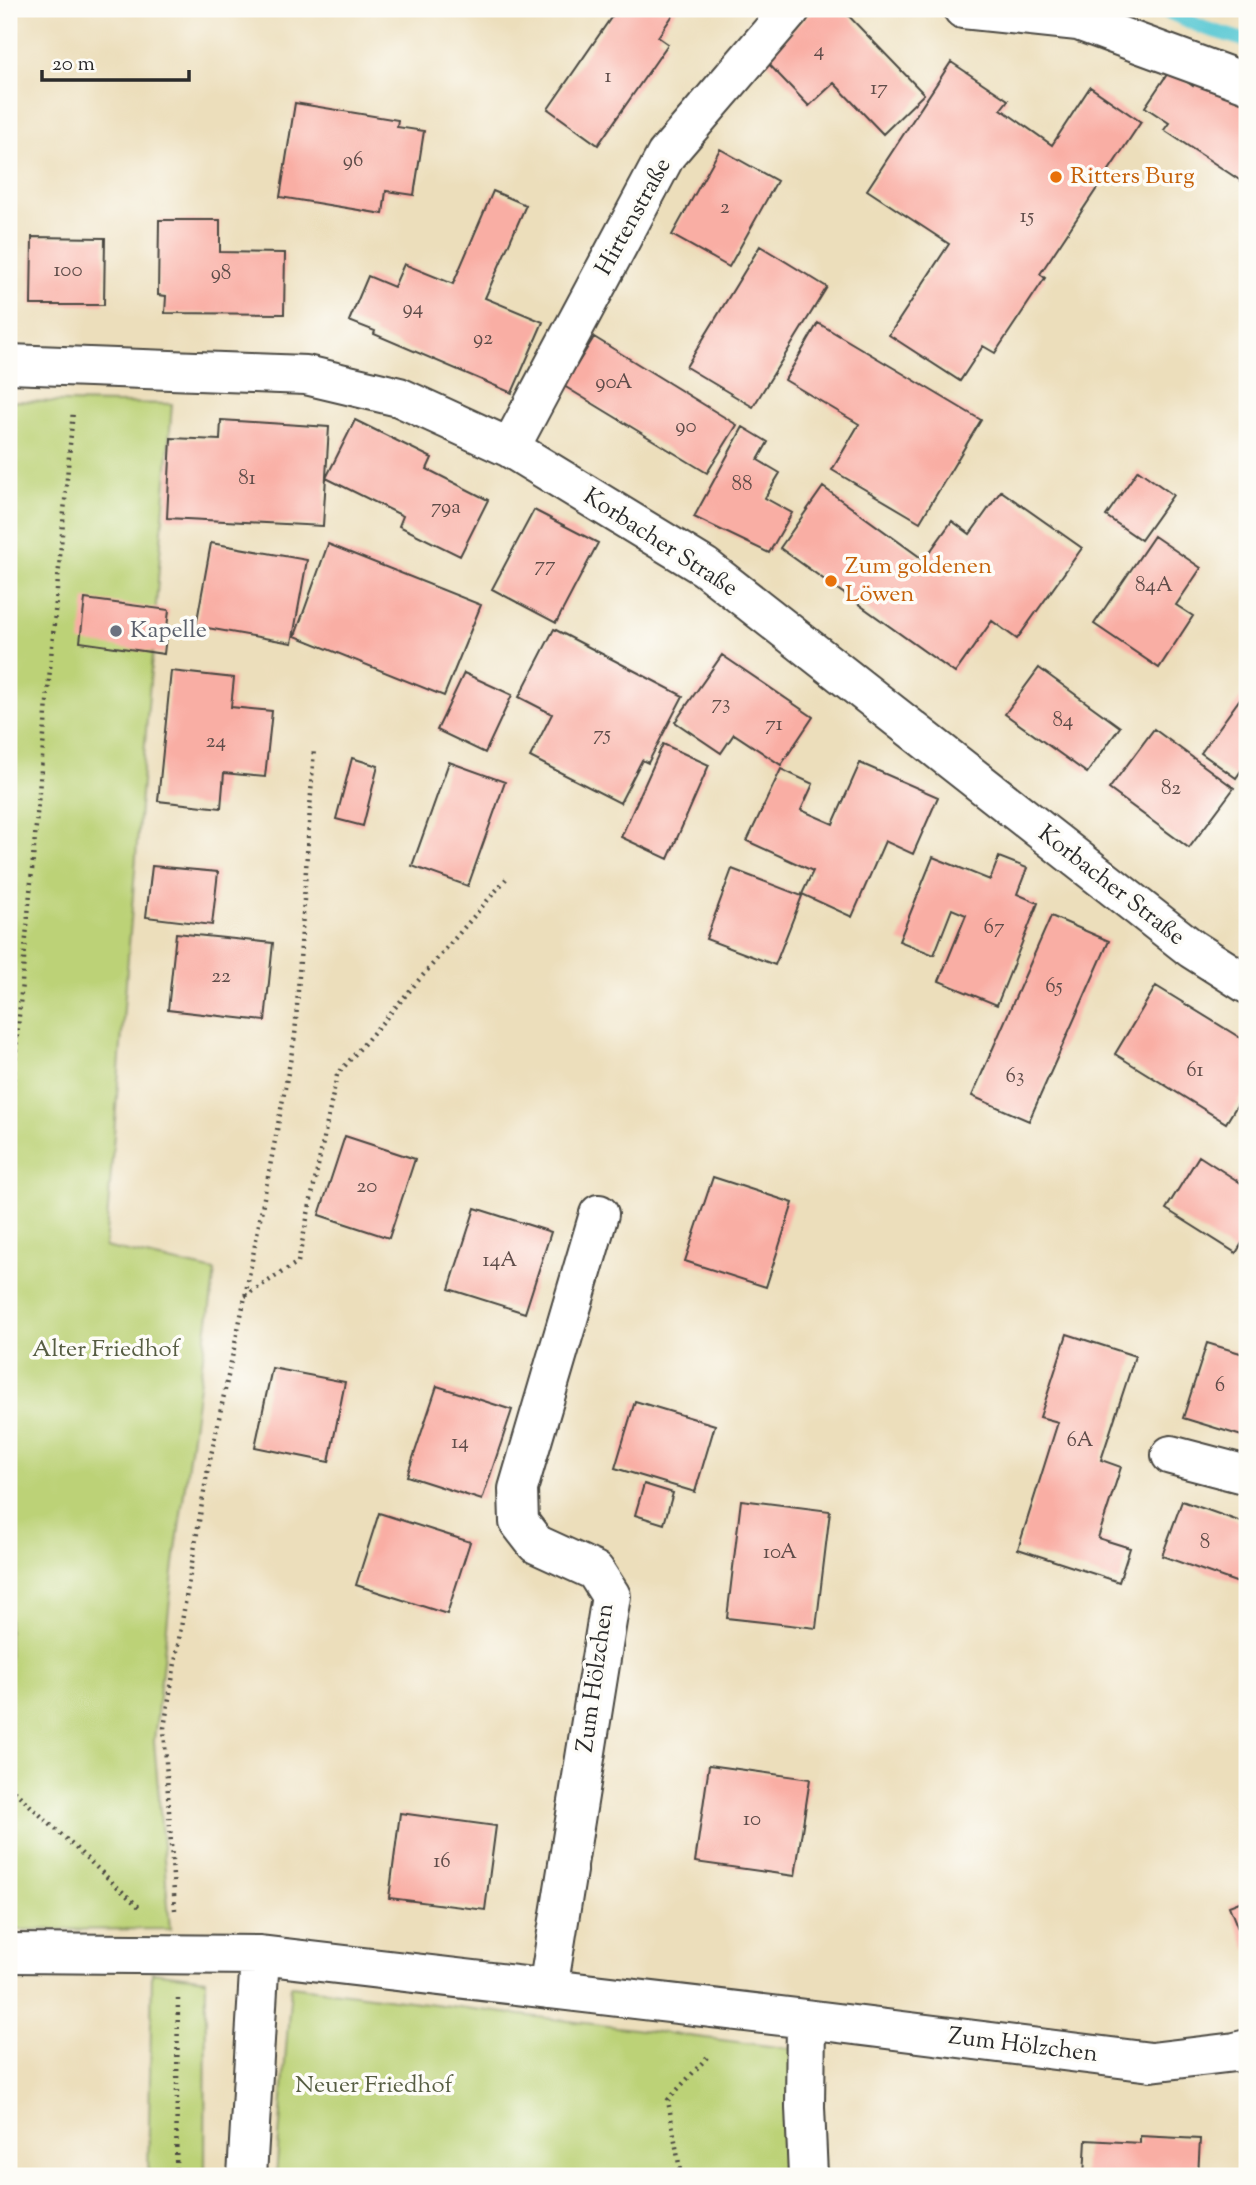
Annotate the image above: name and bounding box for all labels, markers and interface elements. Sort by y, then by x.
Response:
house number: 4 [814,36,824,66]
scale bar [42,38,189,82]
text: 20 m [52,50,95,80]
house number: 1 [604,62,612,92]
house number: 17 [870,74,888,104]
house number: 96 [343,146,363,176]
street label: Hirtenstraße [588,152,680,282]
place label: Ritters Burg [1070,160,1195,194]
marker: Ritters Burg [1048,169,1064,185]
house number: 2 [720,193,730,223]
house number: 15 [1020,202,1034,232]
house number: 100 [53,256,83,286]
house number: 98 [211,259,231,289]
house number: 94 [403,294,423,324]
house number: 92 [473,324,493,354]
house number: 90A [595,368,633,398]
house number: 90 [675,412,697,442]
house number: 81 [238,464,256,494]
house number: 88 [732,470,753,500]
street label: Korbacher Straße [576,480,744,606]
house number: 79a [431,493,461,523]
place label: Zum goldenen Löwen [845,550,992,612]
house number: 77 [534,551,556,581]
house number: 84A [1135,571,1173,601]
marker: Zum goldenen Löwen [823,573,839,589]
place label: Kapelle [130,614,207,648]
marker: Kapelle [108,623,124,639]
house number: 73 [711,689,731,719]
house number: 84 [1053,706,1073,736]
house number: 71 [765,710,783,740]
house number: 75 [593,720,611,750]
house number: 24 [206,727,226,757]
house number: 82 [1161,774,1181,804]
street label: Korbacher Straße [1030,818,1192,954]
house number: 67 [984,913,1005,943]
house number: 22 [211,962,231,992]
house number: 65 [1045,972,1063,1002]
house number: 61 [1186,1056,1204,1086]
house number: 63 [1006,1062,1024,1092]
house number: 20 [357,1172,377,1202]
house number: 14A [483,1246,517,1276]
park label: Alter Friedhof [32,1333,182,1367]
house number: 6 [1215,1371,1225,1401]
house number: 6A [1066,1426,1094,1456]
house number: 14 [451,1428,469,1458]
house number: 8 [1200,1528,1210,1558]
house number: 10A [763,1538,797,1568]
street label: Zum Hölzchen [569,1601,623,1755]
house number: 10 [743,1805,761,1835]
house number: 16 [433,1847,451,1877]
street label: Zum Hölzchen [946,2020,1100,2072]
park label: Neuer Friedhof [295,2069,455,2103]

